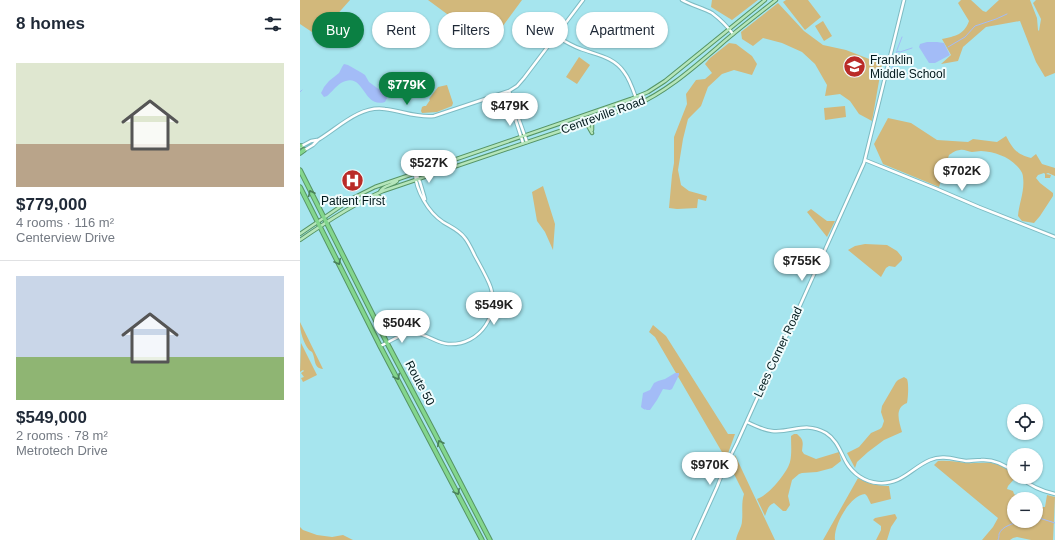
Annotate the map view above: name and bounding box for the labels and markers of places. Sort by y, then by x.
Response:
place label: Franklin Middle School [870,53,945,81]
school or university icon: Franklin Middle School [841,54,867,80]
pin: $779K [379,72,435,106]
pin: $479K [482,93,538,127]
pin: $527K [401,150,457,184]
pin: $702K [934,158,990,192]
hospital icon: Patient First [340,167,366,193]
place label: Patient First [321,194,386,208]
pin: $755K [774,248,830,282]
pin: $549K [466,292,522,326]
pin: $504K [374,310,430,344]
pin: $970K [682,452,738,486]

